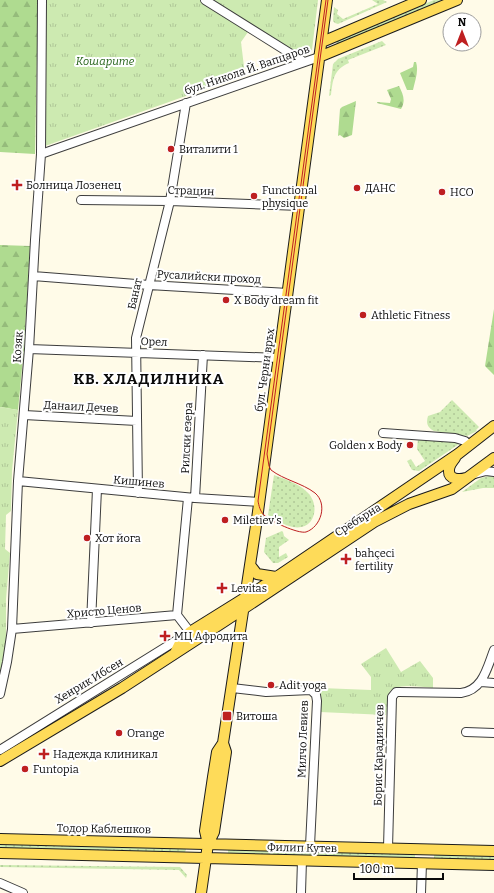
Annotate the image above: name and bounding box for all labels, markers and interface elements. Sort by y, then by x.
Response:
north arrow [442,12,482,52]
text: N [458,16,467,29]
street label: бул. Никола Й. Вапцаров [183,42,311,98]
park label: Кошарите [76,55,135,68]
place label: Виталити 1 [179,143,238,156]
marker: Виталити 1 [166,144,176,154]
marker: Болница Лозенец [11,179,23,191]
place label: Болница Лозенец [26,179,121,192]
place label: ДАНС [365,182,396,195]
marker: ДАНС [352,183,362,193]
street label: Страцин [167,184,215,198]
place label: Functional physique [262,184,317,210]
place label: НСО [450,186,474,199]
marker: НСО [437,187,447,197]
marker: Functional physique [249,191,259,201]
street label: Русалийски проход [157,268,262,286]
street label: Банат [125,277,145,311]
place label: X Body dream fit [234,294,319,307]
marker: X Body dream fit [221,295,231,305]
place label: Athletic Fitness [371,309,450,322]
marker: Athletic Fitness [358,310,368,320]
street label: бул. Черни връх [253,327,277,413]
street label: Козяк [10,330,26,363]
street label: Орел [140,335,168,349]
district label: КВ. ХЛАДИЛНИКА [74,370,224,388]
street label: Данаил Дечев [43,399,119,415]
street label: Рилски езера [179,402,195,474]
place label: Golden x Body [329,439,402,452]
marker: Golden x Body [405,440,415,450]
street label: Кишинев [113,473,165,491]
street label: Сребърна [333,501,383,539]
place label: Miletiev's [233,514,281,527]
marker: Miletiev's [220,515,230,525]
place label: Хот йога [95,532,141,545]
marker: Хот йога [82,533,92,543]
place label: bahçeci fertility [355,547,395,573]
marker: bahçeci fertility [340,553,352,565]
marker: Levitas [216,582,228,594]
place label: Levitas [231,582,267,595]
street label: Христо Ценов [66,601,142,621]
marker: МЦ Афродита [159,630,171,642]
place label: МЦ Афродита [174,630,248,643]
street label: Хенрик Ибсен [53,656,125,706]
place label: Adit yoga [279,679,327,692]
marker: Adit yoga [266,680,276,690]
street label: Милчо Левиев [295,700,311,778]
street label: Борис Карадимчев [372,704,386,806]
marker: Витоша [221,710,233,722]
place label: Витоша [236,710,278,723]
place label: Orange [127,727,165,740]
marker: Orange [114,728,124,738]
marker: Надежда клиникал [38,748,50,760]
place label: Надежда клиникал [53,748,158,761]
place label: Funtopia [33,763,79,776]
marker: Funtopia [20,764,30,774]
street label: Тодор Каблешков [57,822,151,836]
street label: Филип Кутев [267,841,337,855]
scale bar [354,855,443,881]
text: 100 m [360,862,395,876]

